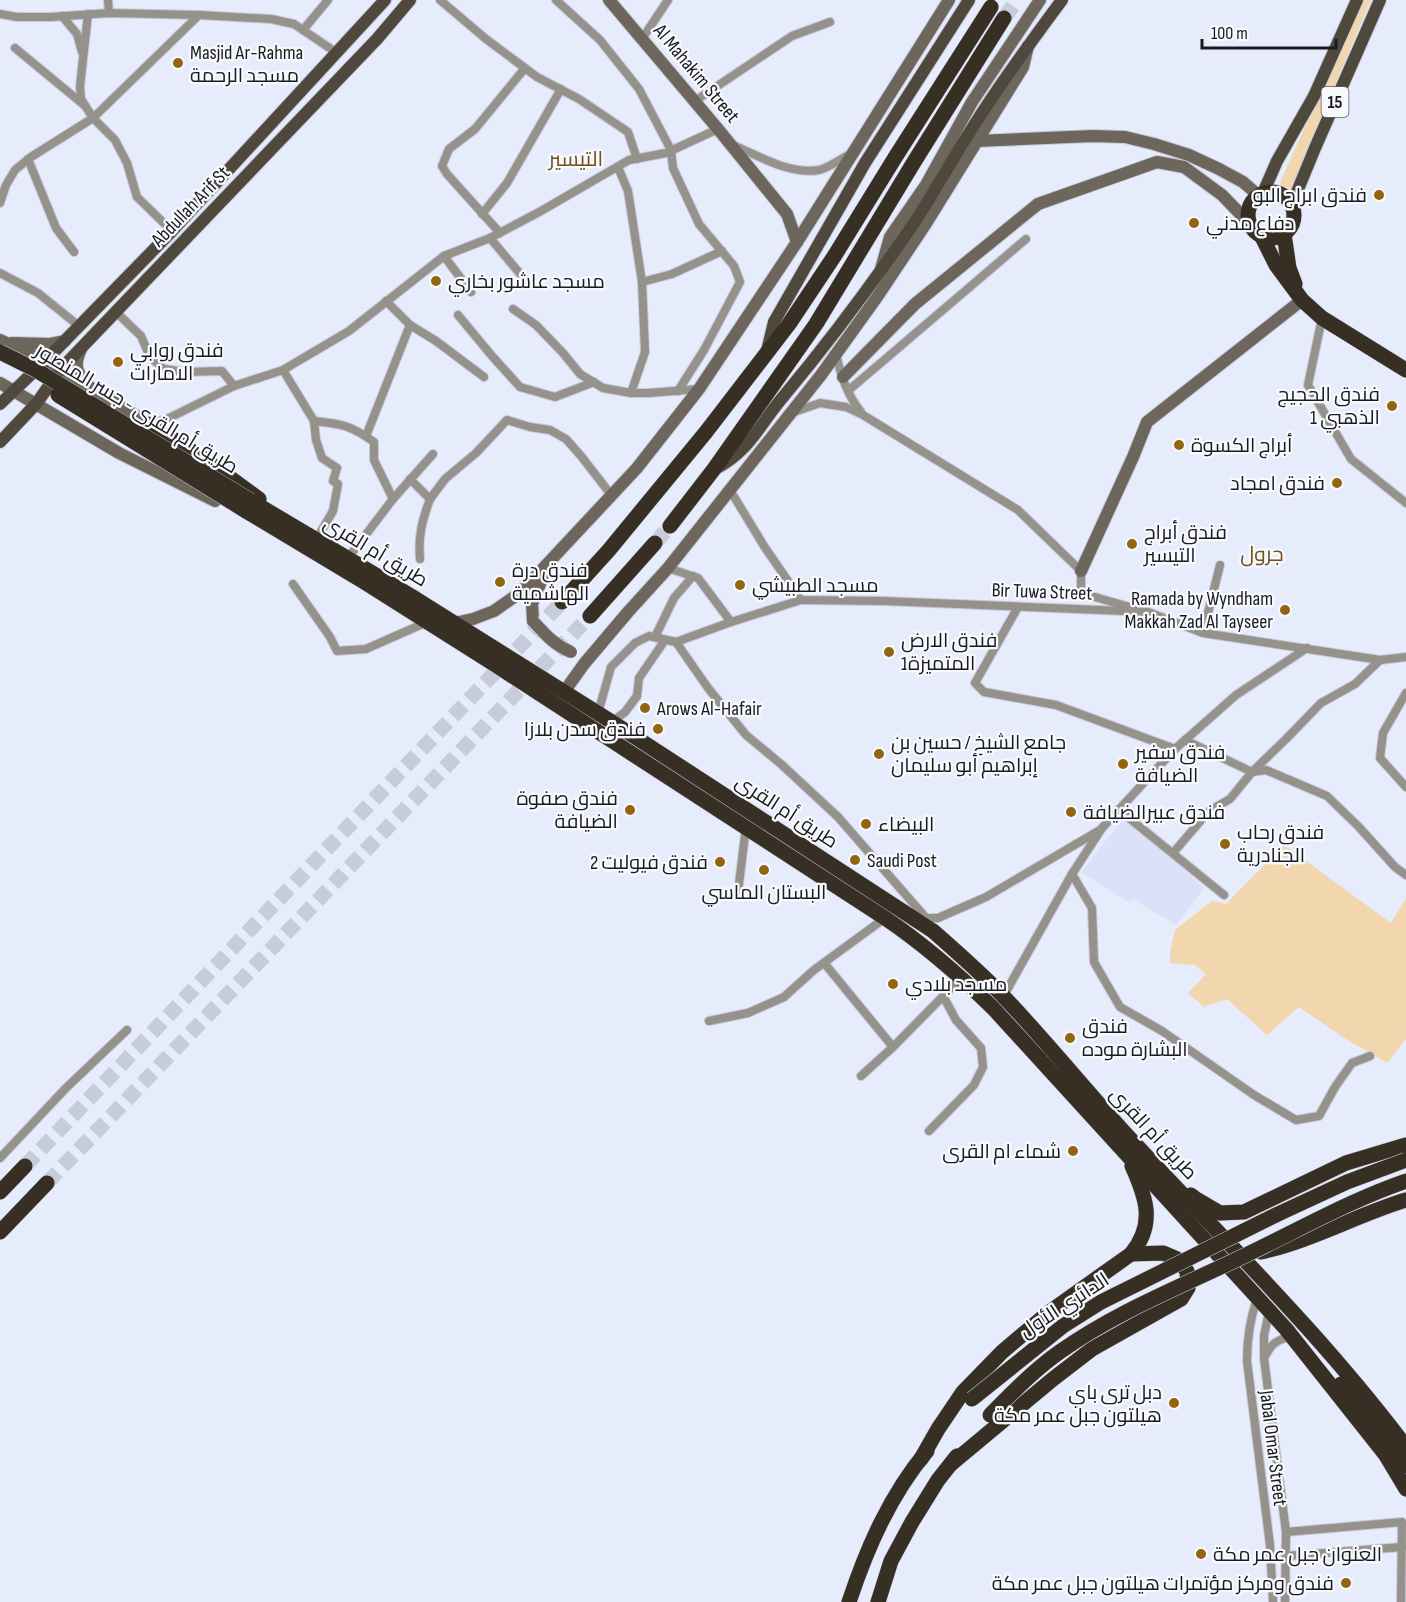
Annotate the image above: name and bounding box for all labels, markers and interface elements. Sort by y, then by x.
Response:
scale bar [1202,12,1336,50]
street label: Al Mahakim Street [647,19,744,128]
text: 100 m [1211,23,1248,44]
place label: Masjid Ar-Rahma مسجد الرحمة [190,41,303,88]
marker: Masjid Ar-Rahma مسجد الرحمة [171,56,185,70]
road number: 15 [1322,87,1348,117]
district label: التيسير [548,147,603,172]
street label: Abdullah Arif St [146,161,235,253]
place label: فندق ابراج البو [1253,184,1367,209]
marker: فندق ابراج البو [1372,188,1386,202]
place label: دفاع مدني [1206,212,1294,239]
marker: دفاع مدني [1187,216,1201,230]
place label: مسجد عاشور بخاري [448,270,605,297]
marker: مسجد عاشور بخاري [429,274,443,288]
street label: طريق أم القرى - جسر المنصور [29,337,243,480]
place label: فندق روابي الامارات [130,339,224,386]
marker: فندق روابي الامارات [111,355,125,369]
place label: فندق الحجيج الذهبي 1 [1277,383,1380,433]
marker: فندق الحجيج الذهبي 1 [1385,399,1399,413]
place label: أبراج الكسوة [1191,433,1292,459]
marker: أبراج الكسوة [1172,438,1186,452]
place label: فندق امجاد [1230,472,1325,496]
marker: فندق امجاد [1330,476,1344,490]
street label: طريق أم القرى [318,510,433,593]
place label: فندق أبراج التيسير [1143,520,1227,568]
marker: فندق أبراج التيسير [1125,537,1139,551]
district label: جرول [1240,542,1284,567]
place label: فندق درة الهاشمية [512,559,589,606]
place label: مسجد الطبيشي [752,574,879,600]
marker: فندق درة الهاشمية [493,575,507,589]
marker: مسجد الطبيشي [733,578,747,592]
street label: Bir Tuwa Street [991,578,1093,606]
place label: Ramada by Wyndham Makkah Zad Al Tayseer [1125,587,1273,634]
marker: Ramada by Wyndham Makkah Zad Al Tayseer [1278,603,1292,617]
place label: فندق الارض المتميزة1 [901,629,998,676]
marker: فندق الارض المتميزة1 [882,645,896,659]
place label: Arows Al-Hafair [656,697,762,721]
marker: Arows Al-Hafair [638,701,652,715]
place label: فندق سدن بلازا [524,718,646,742]
marker: فندق سدن بلازا [651,722,665,736]
place label: جامع الشيخ / حسين بن إبراهيم أبو سليمان [891,731,1066,779]
place label: فندق سفير الضيافة [1134,741,1225,788]
marker: جامع الشيخ / حسين بن إبراهيم أبو سليمان [872,747,886,761]
marker: فندق سفير الضيافة [1116,757,1130,771]
street label: طريق أم القرى [730,769,843,855]
place label: فندق صفوة الضيافة [516,787,618,834]
place label: فندق عبيرالضيافة [1083,801,1225,825]
marker: فندق صفوة الضيافة [623,803,637,817]
marker: فندق عبيرالضيافة [1064,805,1078,819]
place label: البيضاء [878,813,934,837]
marker: البيضاء [859,817,873,831]
place label: فندق رحاب الجنادرية [1237,821,1324,868]
marker: فندق رحاب الجنادرية [1218,837,1232,851]
place label: Saudi Post [867,849,937,873]
place label: فندق فيوليت 2 [590,851,708,875]
marker: Saudi Post [848,853,862,867]
marker: فندق فيوليت 2 [713,855,727,869]
marker: البستان الماسي [757,863,771,877]
place label: البستان الماسي [702,881,826,907]
place label: مسجد بلادي [905,973,1007,1000]
marker: مسجد بلادي [886,977,900,991]
place label: فندق البشارة موده [1082,1015,1188,1062]
marker: فندق البشارة موده [1063,1031,1077,1045]
street label: طريق أم القرى [1104,1082,1203,1186]
place label: شماء ام القرى [942,1140,1061,1165]
marker: شماء ام القرى [1066,1144,1080,1158]
street label: الدائري الأول [1015,1268,1115,1346]
place label: دبل ترى باي هيلتون جبل عمر مكة [994,1381,1162,1428]
street label: Jabal Omar Street [1254,1388,1292,1507]
marker: دبل ترى باي هيلتون جبل عمر مكة [1167,1396,1181,1410]
place label: العنوان جبل عمر مكة [1213,1543,1382,1567]
marker: العنوان جبل عمر مكة [1194,1547,1208,1561]
place label: فندق ومركز مؤتمرات هيلتون جبل عمر مكة [992,1572,1334,1596]
marker: فندق ومركز مؤتمرات هيلتون جبل عمر مكة [1339,1576,1353,1590]

